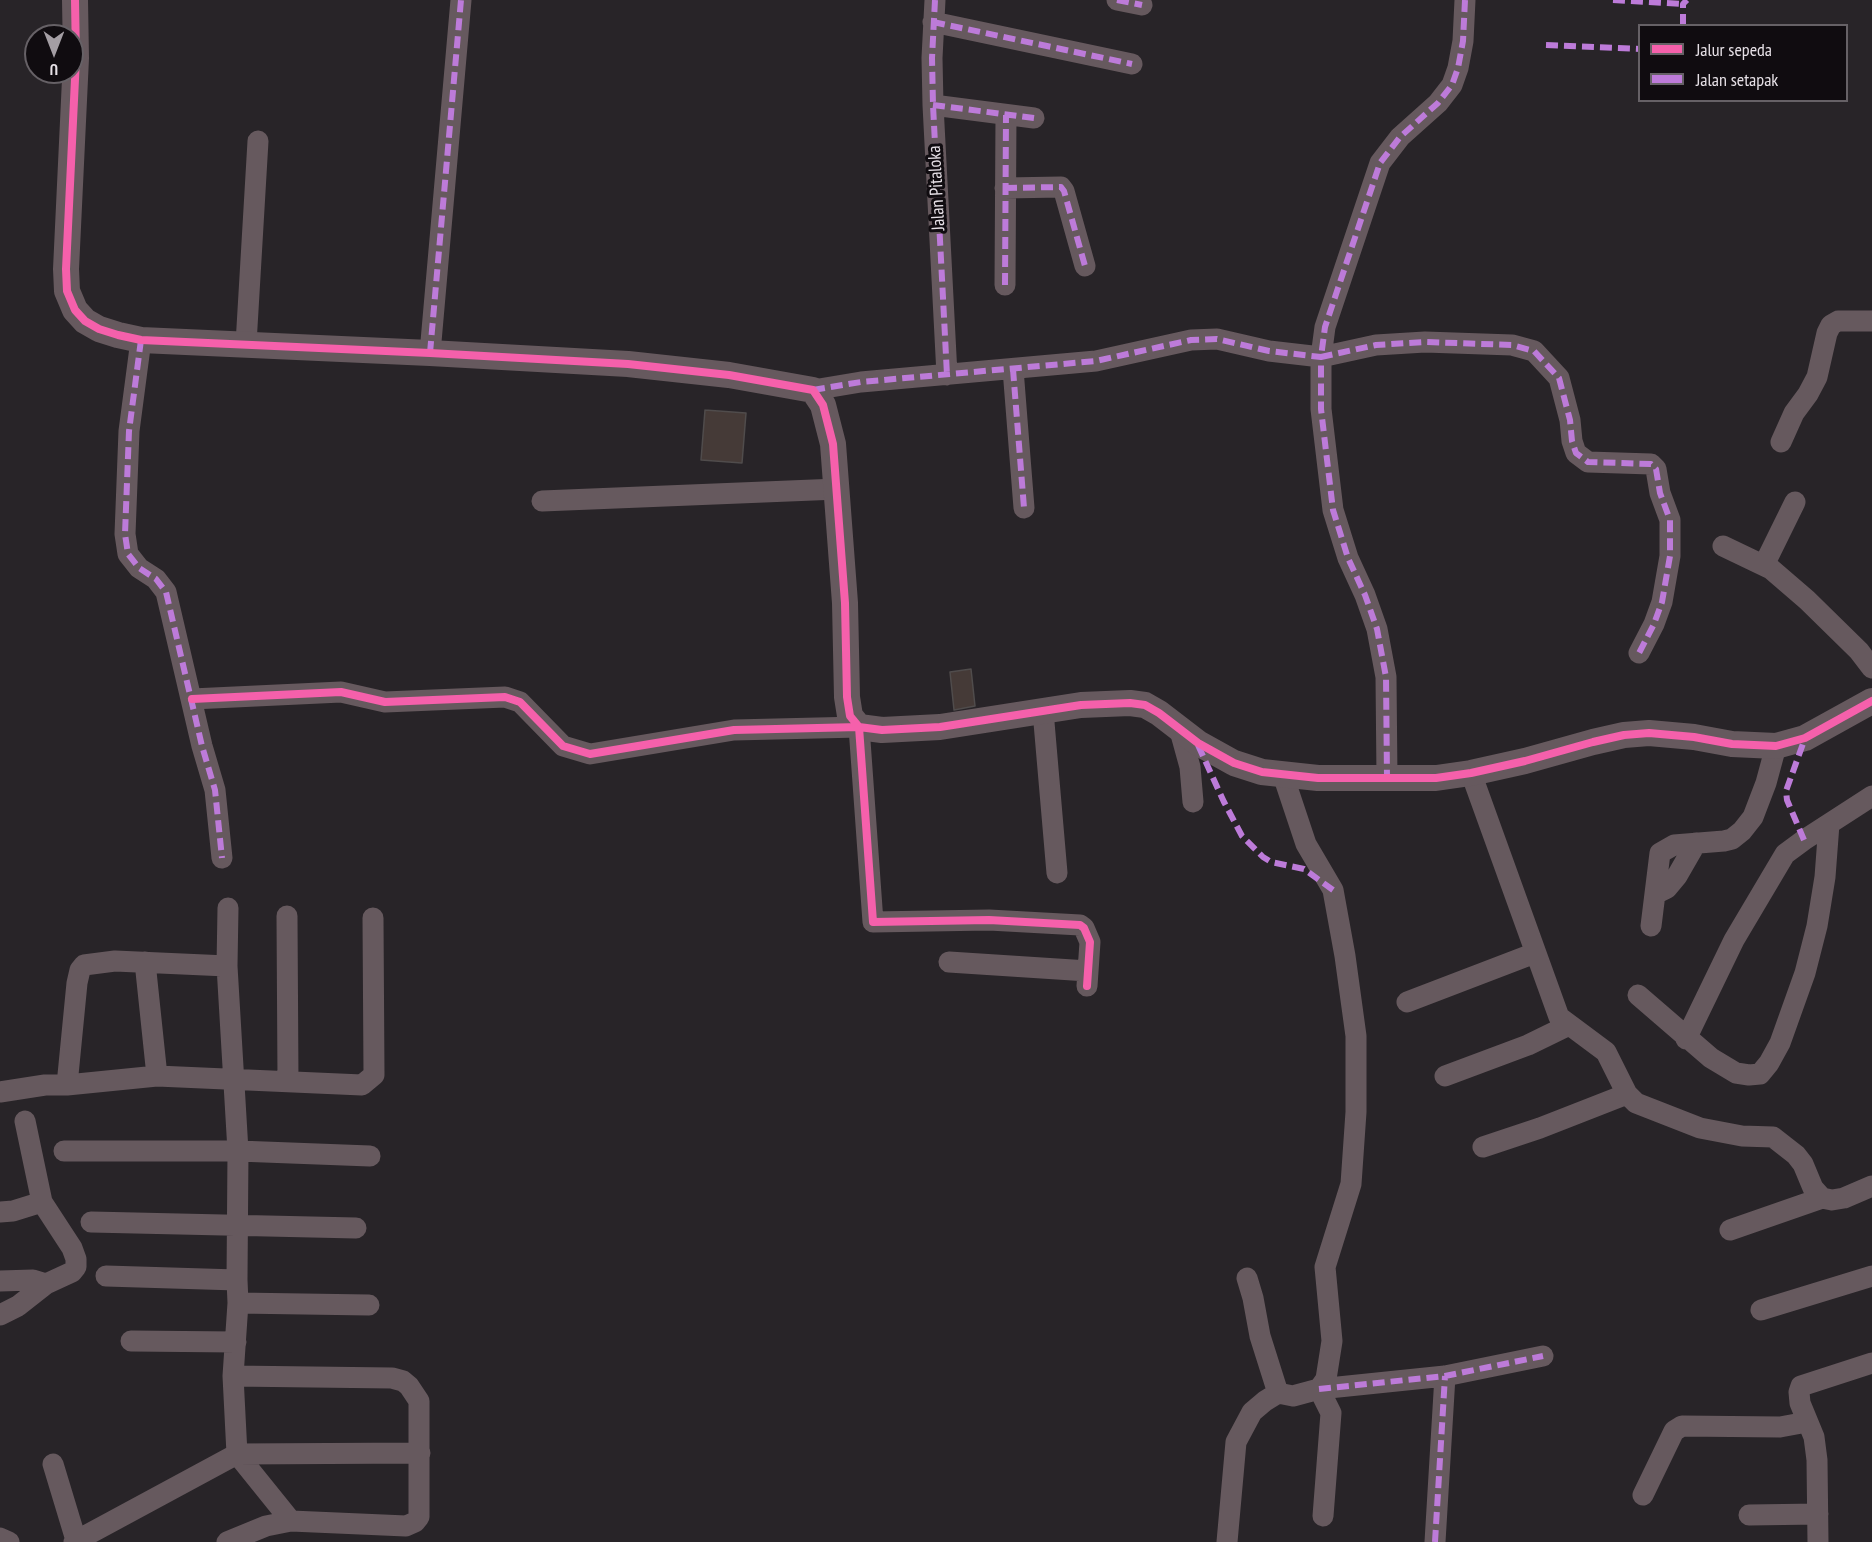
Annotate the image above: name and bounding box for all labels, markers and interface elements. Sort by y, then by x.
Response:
north arrow [24,24,84,84]
legend [1638,24,1848,102]
text: Jalur sepeda [1696,38,1772,61]
text: U [50,60,58,80]
text: Jalan setapak [1696,68,1778,91]
street label: Jalan Pitaloka [924,145,950,231]

